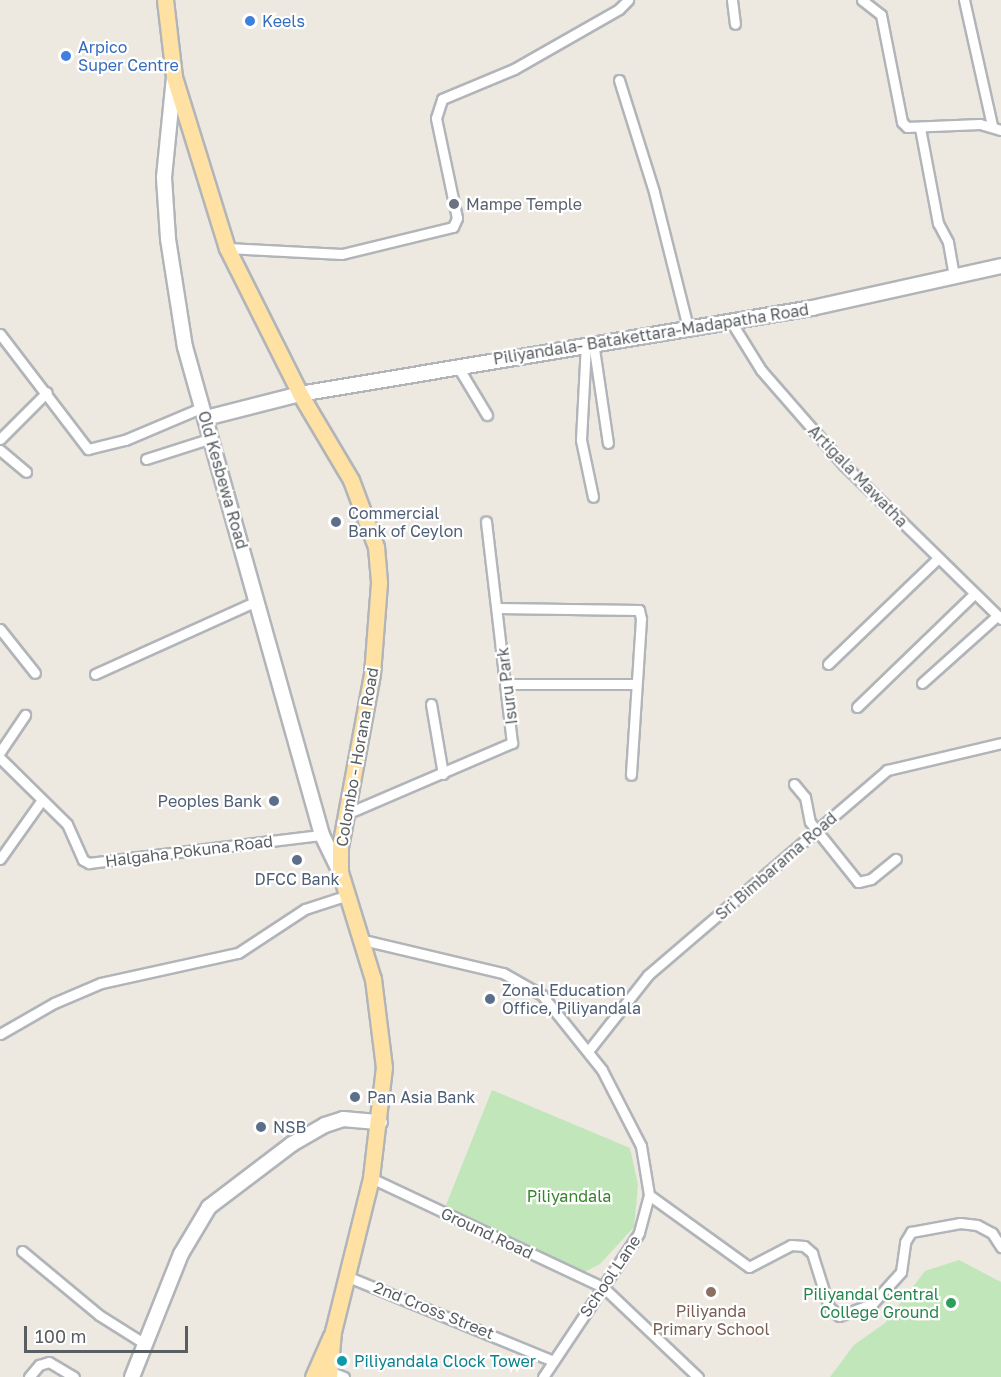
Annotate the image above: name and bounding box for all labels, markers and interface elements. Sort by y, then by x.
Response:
place label: Keels [262,11,305,31]
marker: Keels [243,14,257,28]
place label: Arpico Super Centre [78,37,179,75]
marker: Arpico Super Centre [59,49,73,63]
place label: Mampe Temple [466,194,582,214]
marker: Mampe Temple [447,197,461,211]
street label: Piliyandala- Batakettara-Madapatha Road [492,300,810,368]
street label: Old Kesbewa Road [194,409,252,551]
street label: Artigala Mawatha [804,421,912,531]
place label: Commercial Bank of Ceylon [348,503,463,541]
marker: Commercial Bank of Ceylon [329,515,343,529]
street label: Isuru Park [493,646,521,726]
street label: Colombo - Horana Road [332,666,382,848]
place label: Peoples Bank [158,791,262,811]
marker: Peoples Bank [267,794,281,808]
street label: Sri Bimbarama Road [711,808,841,924]
street label: Halgaha Pokuna Road [104,831,274,871]
marker: DFCC Bank [290,853,304,867]
place label: DFCC Bank [254,869,340,889]
place label: Zonal Education Office, Piliyandala [502,980,641,1018]
marker: Zonal Education Office, Piliyandala [483,992,497,1006]
place label: Pan Asia Bank [367,1087,475,1107]
marker: Pan Asia Bank [348,1090,362,1104]
place label: NSB [273,1117,306,1137]
marker: NSB [254,1120,268,1134]
park label: Piliyandala [527,1186,611,1206]
street label: Ground Road [438,1203,536,1263]
street label: School Lane [576,1231,644,1321]
street label: 2nd Cross Street [371,1277,497,1343]
place label: Piliyandal Central College Ground [803,1284,939,1322]
marker: Piliyanda Primary School [704,1285,718,1299]
marker: Piliyandal Central College Ground [944,1296,958,1310]
place label: Piliyanda Primary School [652,1301,770,1339]
scale bar [27,1314,190,1352]
text: 100 m [35,1325,86,1347]
place label: Piliyandala Clock Tower [354,1351,536,1371]
marker: Piliyandala Clock Tower [335,1354,349,1368]

